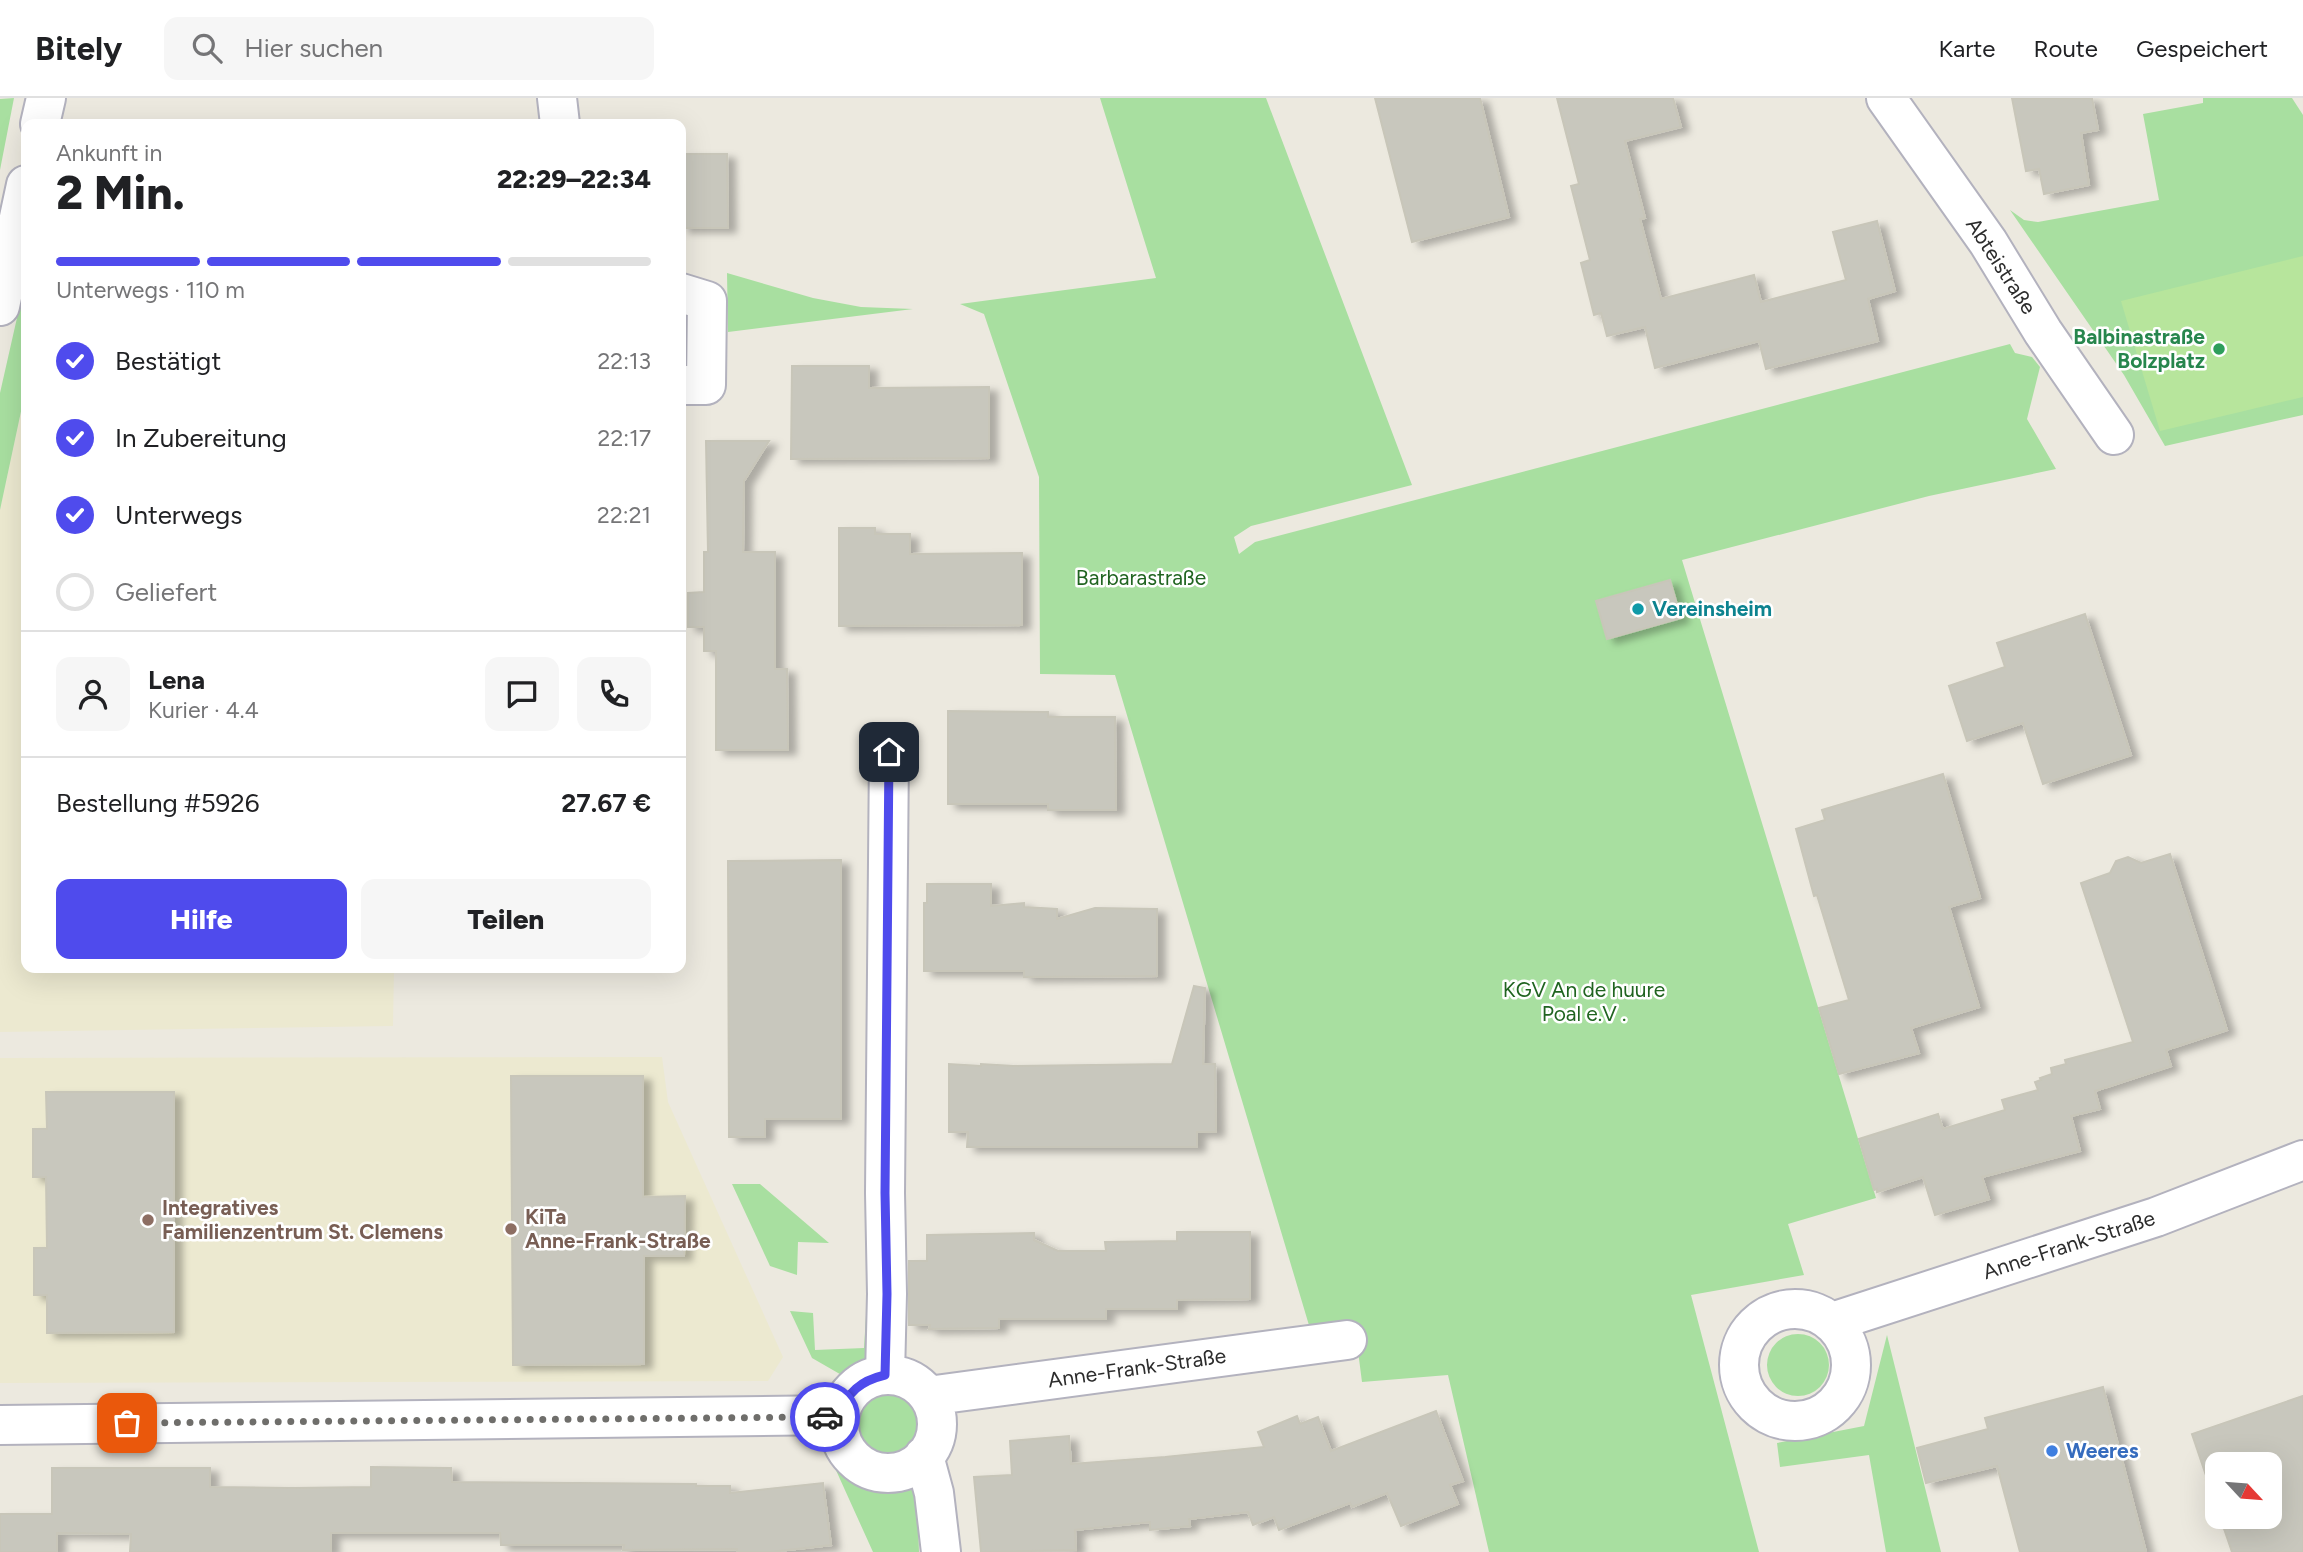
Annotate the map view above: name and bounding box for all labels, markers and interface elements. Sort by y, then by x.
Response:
search box [164,17,654,80]
text: Bitely [35,29,122,68]
icon: search [188,29,226,67]
text: Hier suchen [244,32,383,64]
text: Karte [1939,34,1995,63]
text: Route [2033,34,2098,63]
text: Gespeichert [2136,34,2268,63]
text: Ankunft in [56,139,162,167]
text: 22:29–22:34 [497,163,651,195]
text: 2 Min. [56,165,185,221]
street label: Abteistraße [1961,213,2042,318]
text: Unterwegs · 110 m [56,276,245,304]
place label: Balbinastraße Bolzplatz [2073,324,2205,373]
marker: Balbinastraße Bolzplatz [2211,341,2227,357]
icon: check [56,342,94,380]
text: Bestätigt [115,345,221,377]
text: 22:13 [597,347,651,375]
icon: check [56,419,94,457]
text: In Zubereitung [115,422,287,454]
text: 22:17 [598,424,651,452]
icon: check [56,496,94,534]
text: Unterwegs [115,499,242,531]
text: 22:21 [597,501,651,529]
park label: Barbarastraße [1076,565,1206,590]
text: Geliefert [115,576,217,608]
place label: Vereinsheim [1652,596,1772,621]
marker: Vereinsheim [1630,601,1646,617]
button: person [56,657,130,731]
button: chat [485,657,559,731]
button: phone [577,657,651,731]
text: Lena [148,664,205,696]
text: Kurier · 4.4 [148,696,259,724]
pin [859,722,919,782]
icon: home [870,733,908,771]
text: Bestellung #5926 [56,787,260,819]
text: 27.67 € [561,787,651,819]
button: Hilfe [56,879,347,959]
button: Teilen [361,879,651,959]
park label: KGV An de huure Poal e.V . [1503,977,1665,1026]
place label: Integratives Familienzentrum St. Clemens [162,1195,443,1244]
place label: KiTa Anne-Frank-Straße [525,1204,711,1253]
street label: Anne-Frank-Straße [1980,1205,2158,1284]
marker: Integratives Familienzentrum St. Clemens [140,1212,156,1228]
marker: KiTa Anne-Frank-Straße [503,1221,519,1237]
street label: Anne-Frank-Straße [1046,1343,1228,1392]
courier [790,1382,860,1452]
pin [97,1393,157,1453]
icon: car [806,1398,844,1436]
icon: bag [108,1404,146,1442]
place label: Weeres [2066,1438,2139,1463]
marker: Weeres [2044,1443,2060,1459]
north arrow [2205,1452,2282,1530]
map controls [2205,1452,2282,1529]

